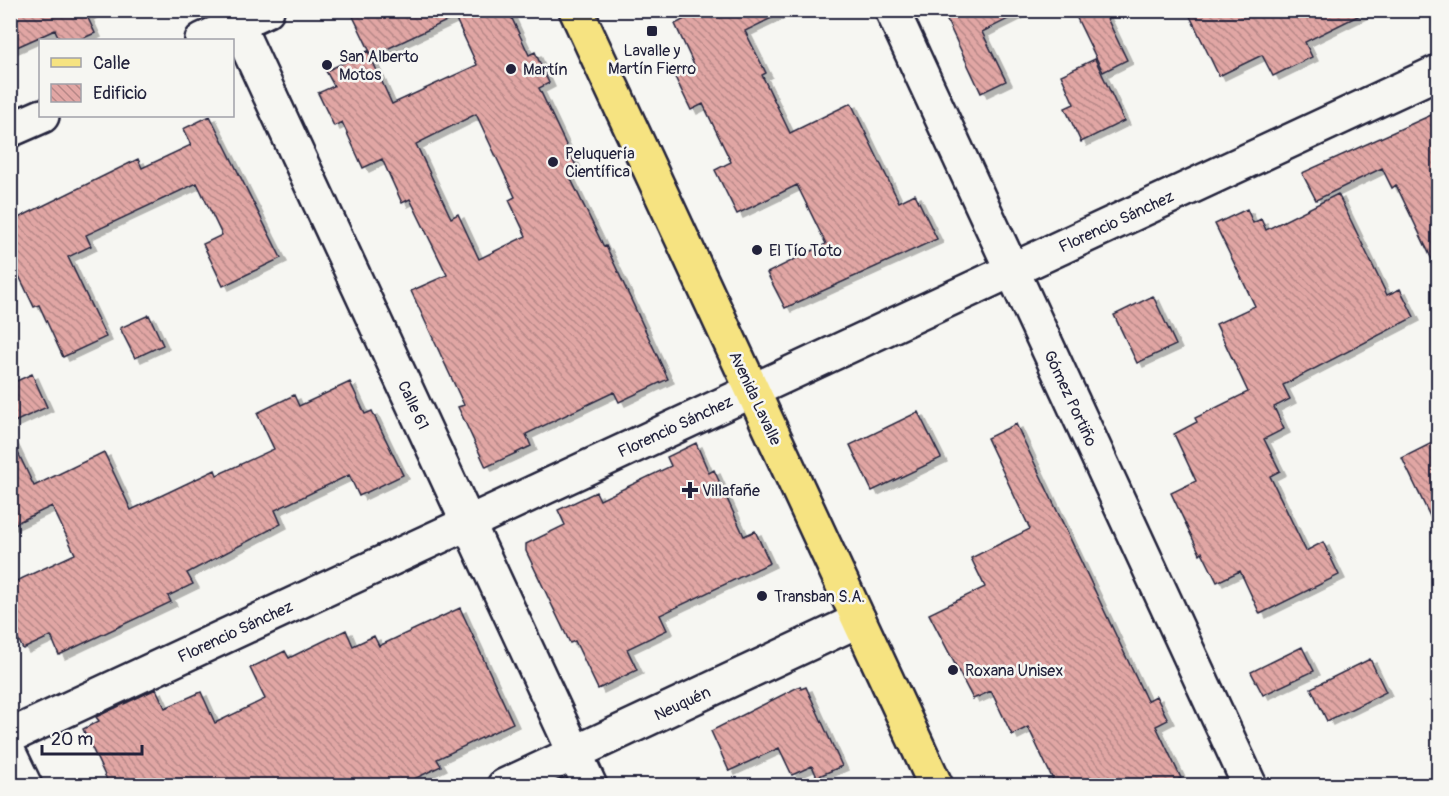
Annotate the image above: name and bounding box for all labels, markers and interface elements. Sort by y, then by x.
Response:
marker: Lavalle y Martín Fierro [645,24,659,38]
legend [39,39,234,117]
place label: Lavalle y Martín Fierro [608,41,696,79]
place label: San Alberto Motos [339,47,419,85]
text: Calle [93,52,130,75]
marker: San Alberto Motos [320,58,334,72]
place label: Martín [523,60,568,80]
marker: Martín [504,62,518,76]
text: Edificio [93,82,147,105]
place label: Peluquería Científica [565,144,635,182]
marker: Peluquería Científica [546,155,560,169]
street label: Florencio Sánchez [1056,186,1177,257]
place label: El Tío Toto [769,241,842,261]
marker: El Tío Toto [750,243,764,257]
street label: Gómez Portiño [1039,347,1101,450]
street label: Avenida Lavalle [725,348,786,449]
street label: Calle 61 [393,378,433,433]
street label: Florencio Sánchez [615,391,736,462]
place label: Villafañe [702,481,760,501]
marker: Villafañe [683,483,697,497]
place label: Transban S.A. [774,587,865,607]
marker: Transban S.A. [755,589,769,603]
street label: Florencio Sánchez [175,596,296,667]
place label: Roxana Unisex [965,661,1063,681]
marker: Roxana Unisex [946,663,960,677]
street label: Neuquén [651,682,714,726]
scale bar [42,718,142,756]
text: 20 m [51,728,93,751]

